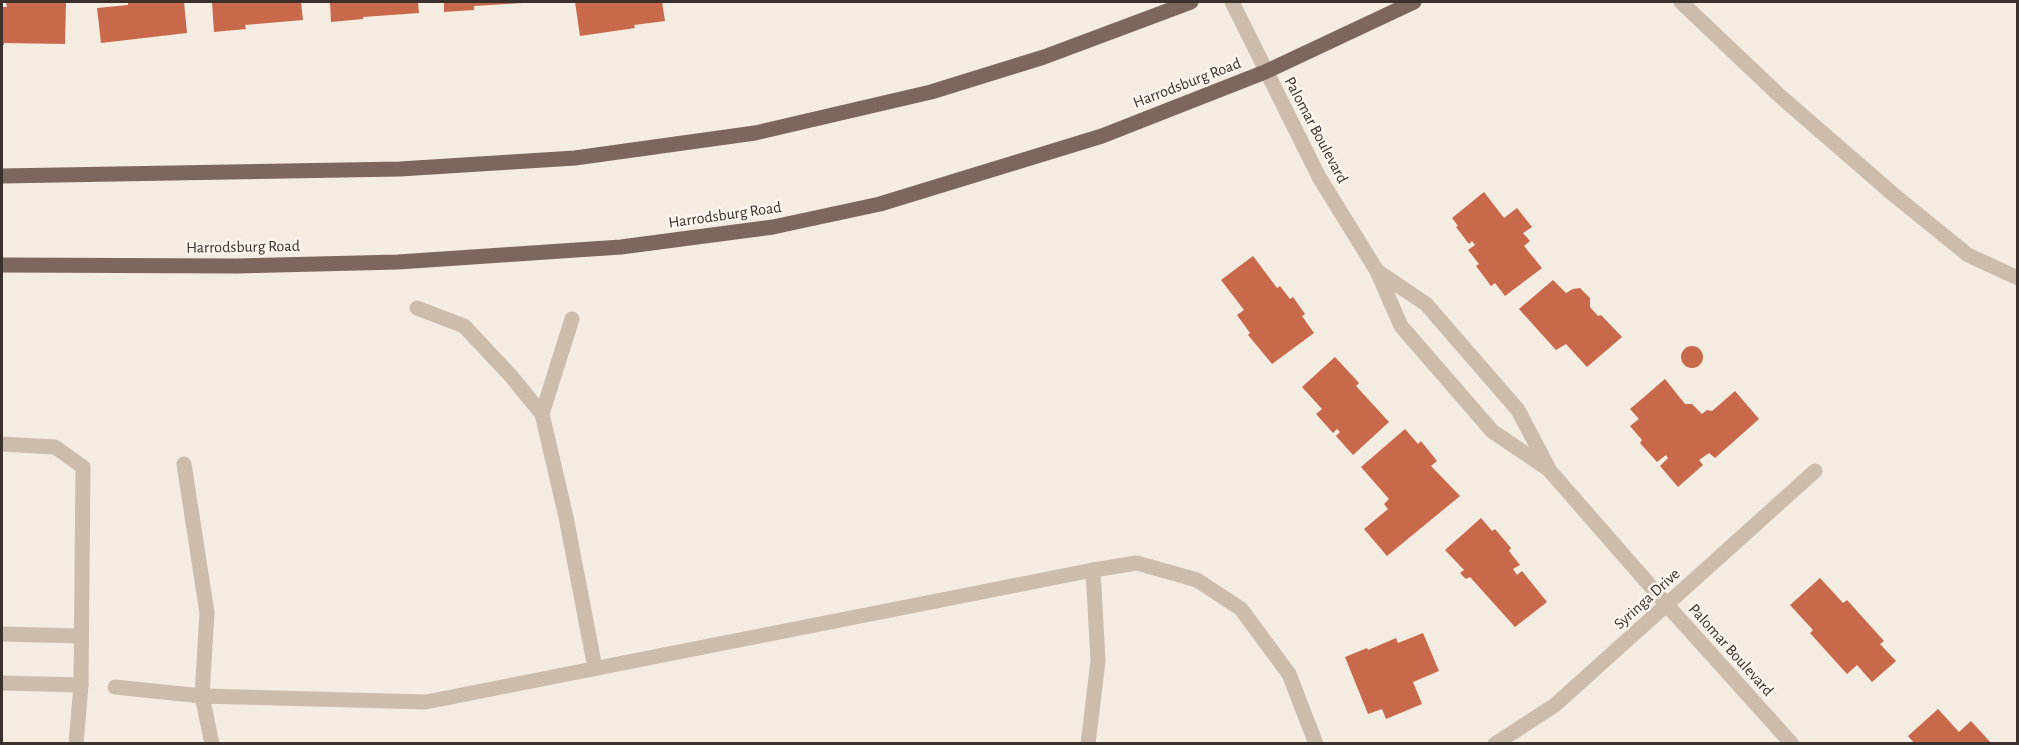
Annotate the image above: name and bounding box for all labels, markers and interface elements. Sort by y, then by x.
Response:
street label: Harrodsburg Road [1130,54,1244,112]
street label: Palomar Boulevard [1280,74,1352,186]
street label: Harrodsburg Road [667,198,783,232]
street label: Harrodsburg Road [186,236,300,258]
street label: Syringa Drive [1610,564,1684,634]
street label: Palomar Boulevard [1684,600,1778,700]

